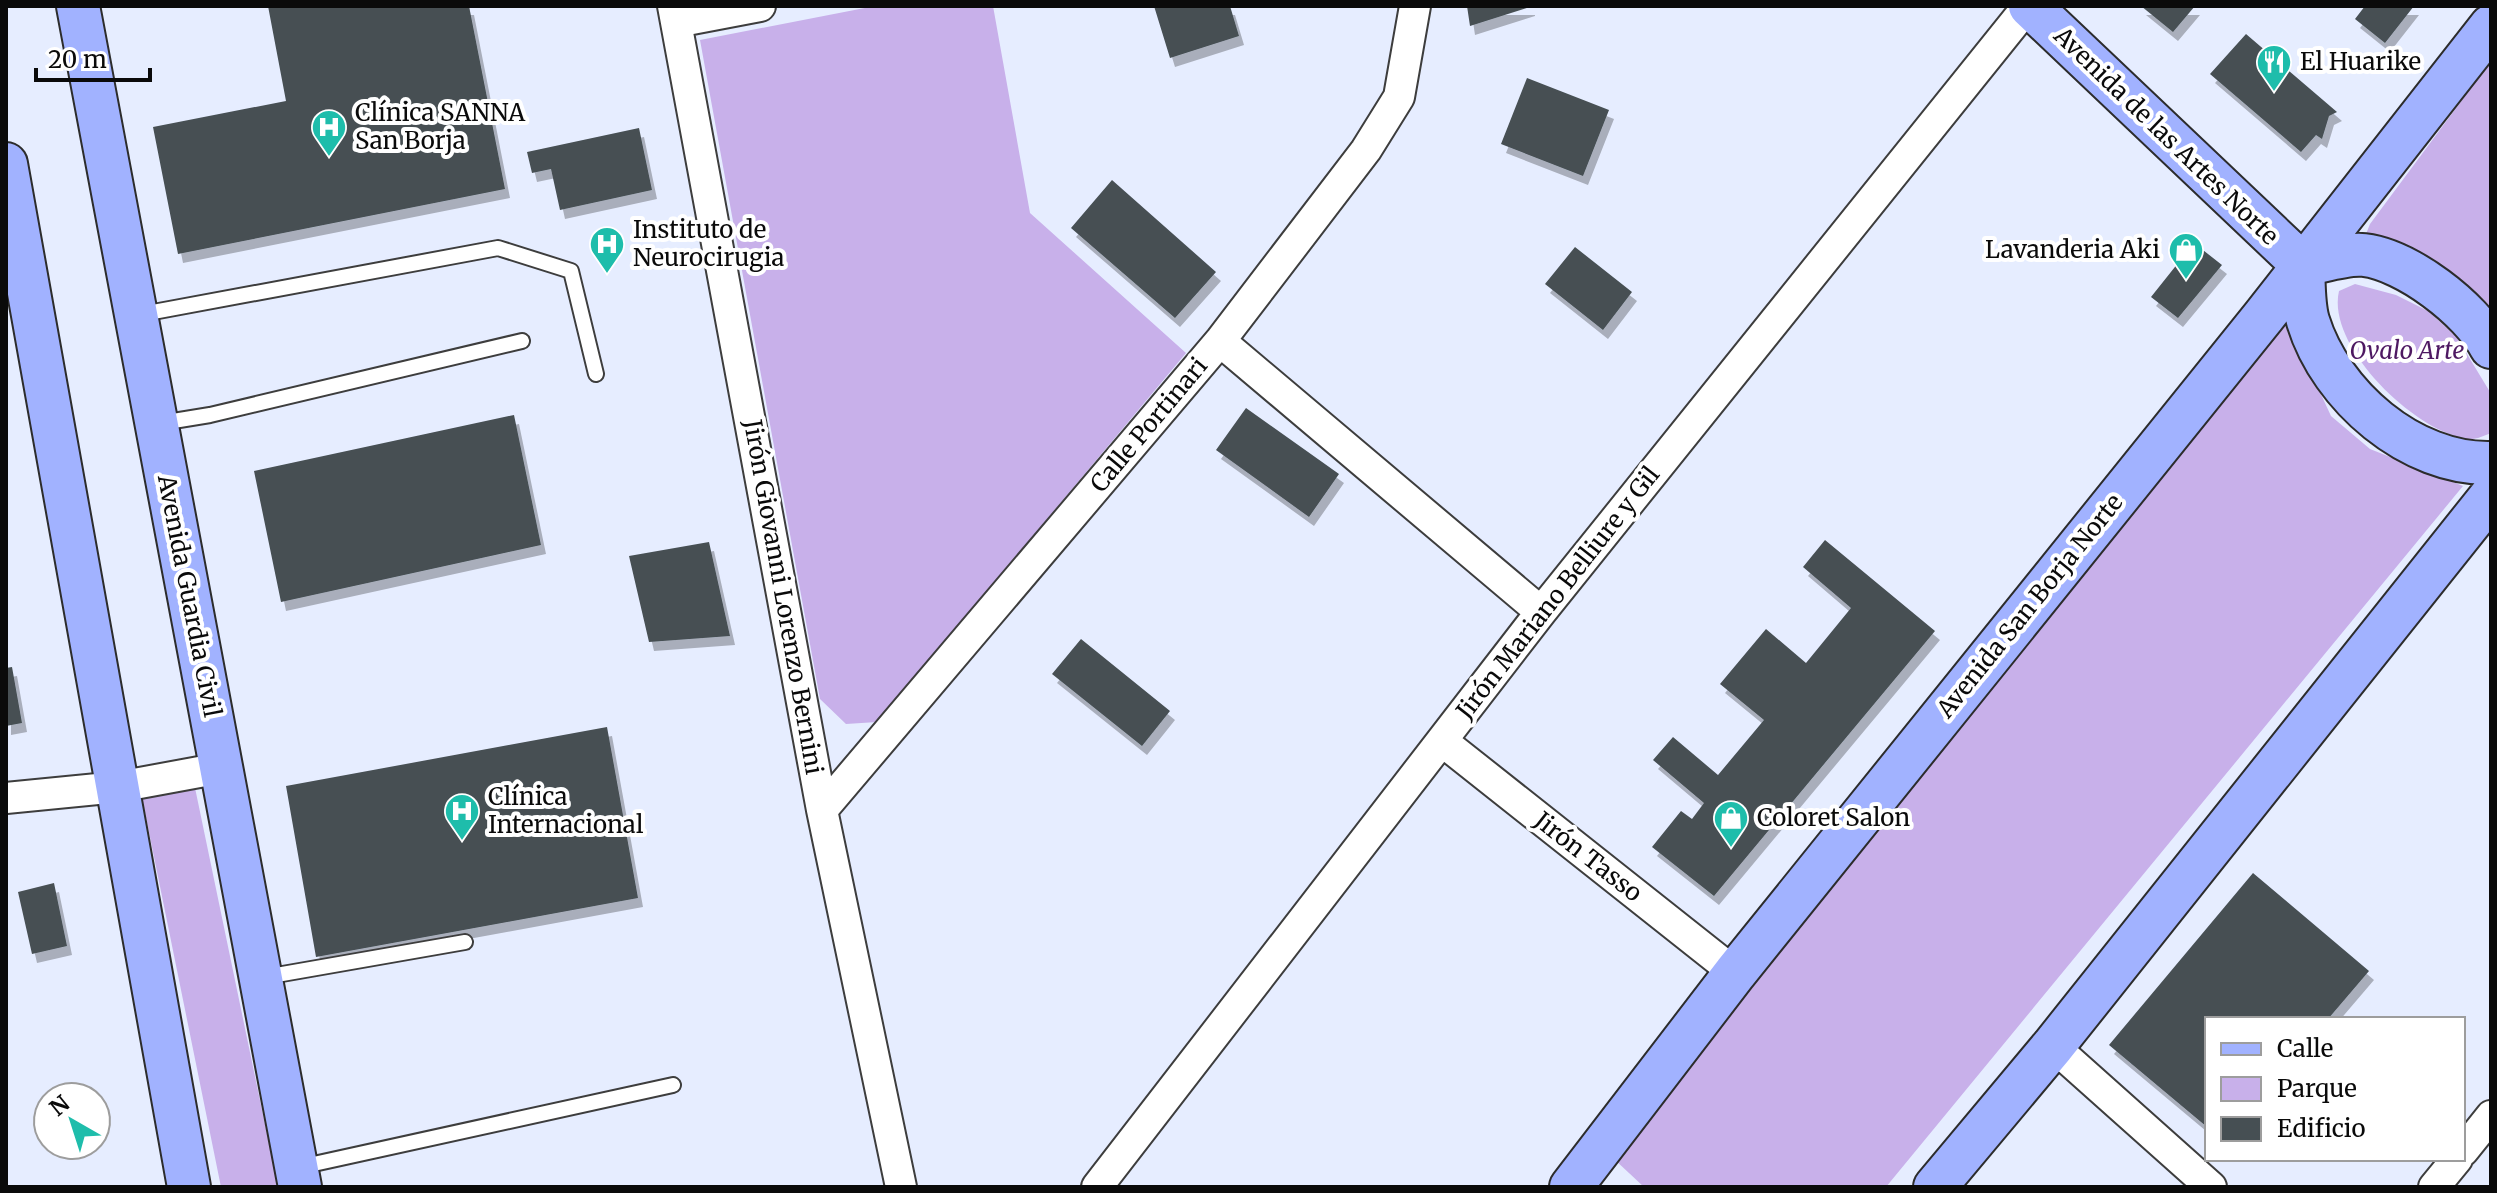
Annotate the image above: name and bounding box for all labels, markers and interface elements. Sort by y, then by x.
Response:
street label: Avenida de las Artes Norte [2047,19,2285,251]
scale bar [36,32,150,82]
restaurant icon: El Huarike [2255,43,2293,93]
text: 20 m [48,44,107,75]
place label: El Huarike [2300,46,2421,77]
place label: Clínica SANNA San Borja [355,97,526,156]
hospital icon: Clínica SANNA San Borja [310,108,348,158]
place label: Instituto de Neurocirugia [633,214,785,273]
hospital icon: Instituto de Neurocirugia [588,225,626,275]
shop icon: Lavanderia Aki [2167,231,2205,281]
place label: Lavanderia Aki [1985,234,2160,265]
park label: Ovalo Arte [2350,335,2464,366]
street label: Calle Portinari [1083,351,1214,498]
street label: Jirón Giovanni Lorenzo Bernini [737,416,830,777]
street label: Jirón Mariano Belliure y Gil [1449,460,1666,726]
street label: Avenida Guardia Civil [151,471,228,720]
street label: Avenida San Borja Norte [1929,488,2129,725]
place label: Clínica Internacional [488,781,643,840]
hospital icon: Clínica Internacional [443,792,481,842]
shop icon: Coloret Salon [1712,799,1750,849]
place label: Coloret Salon [1757,802,1910,833]
street label: Jirón Tasso [1527,804,1648,908]
legend [2205,1017,2465,1161]
text: Calle [2277,1033,2333,1064]
text: Parque [2277,1073,2357,1104]
north arrow [32,1081,112,1161]
text: N [44,1089,75,1122]
text: Edificio [2277,1113,2365,1144]

